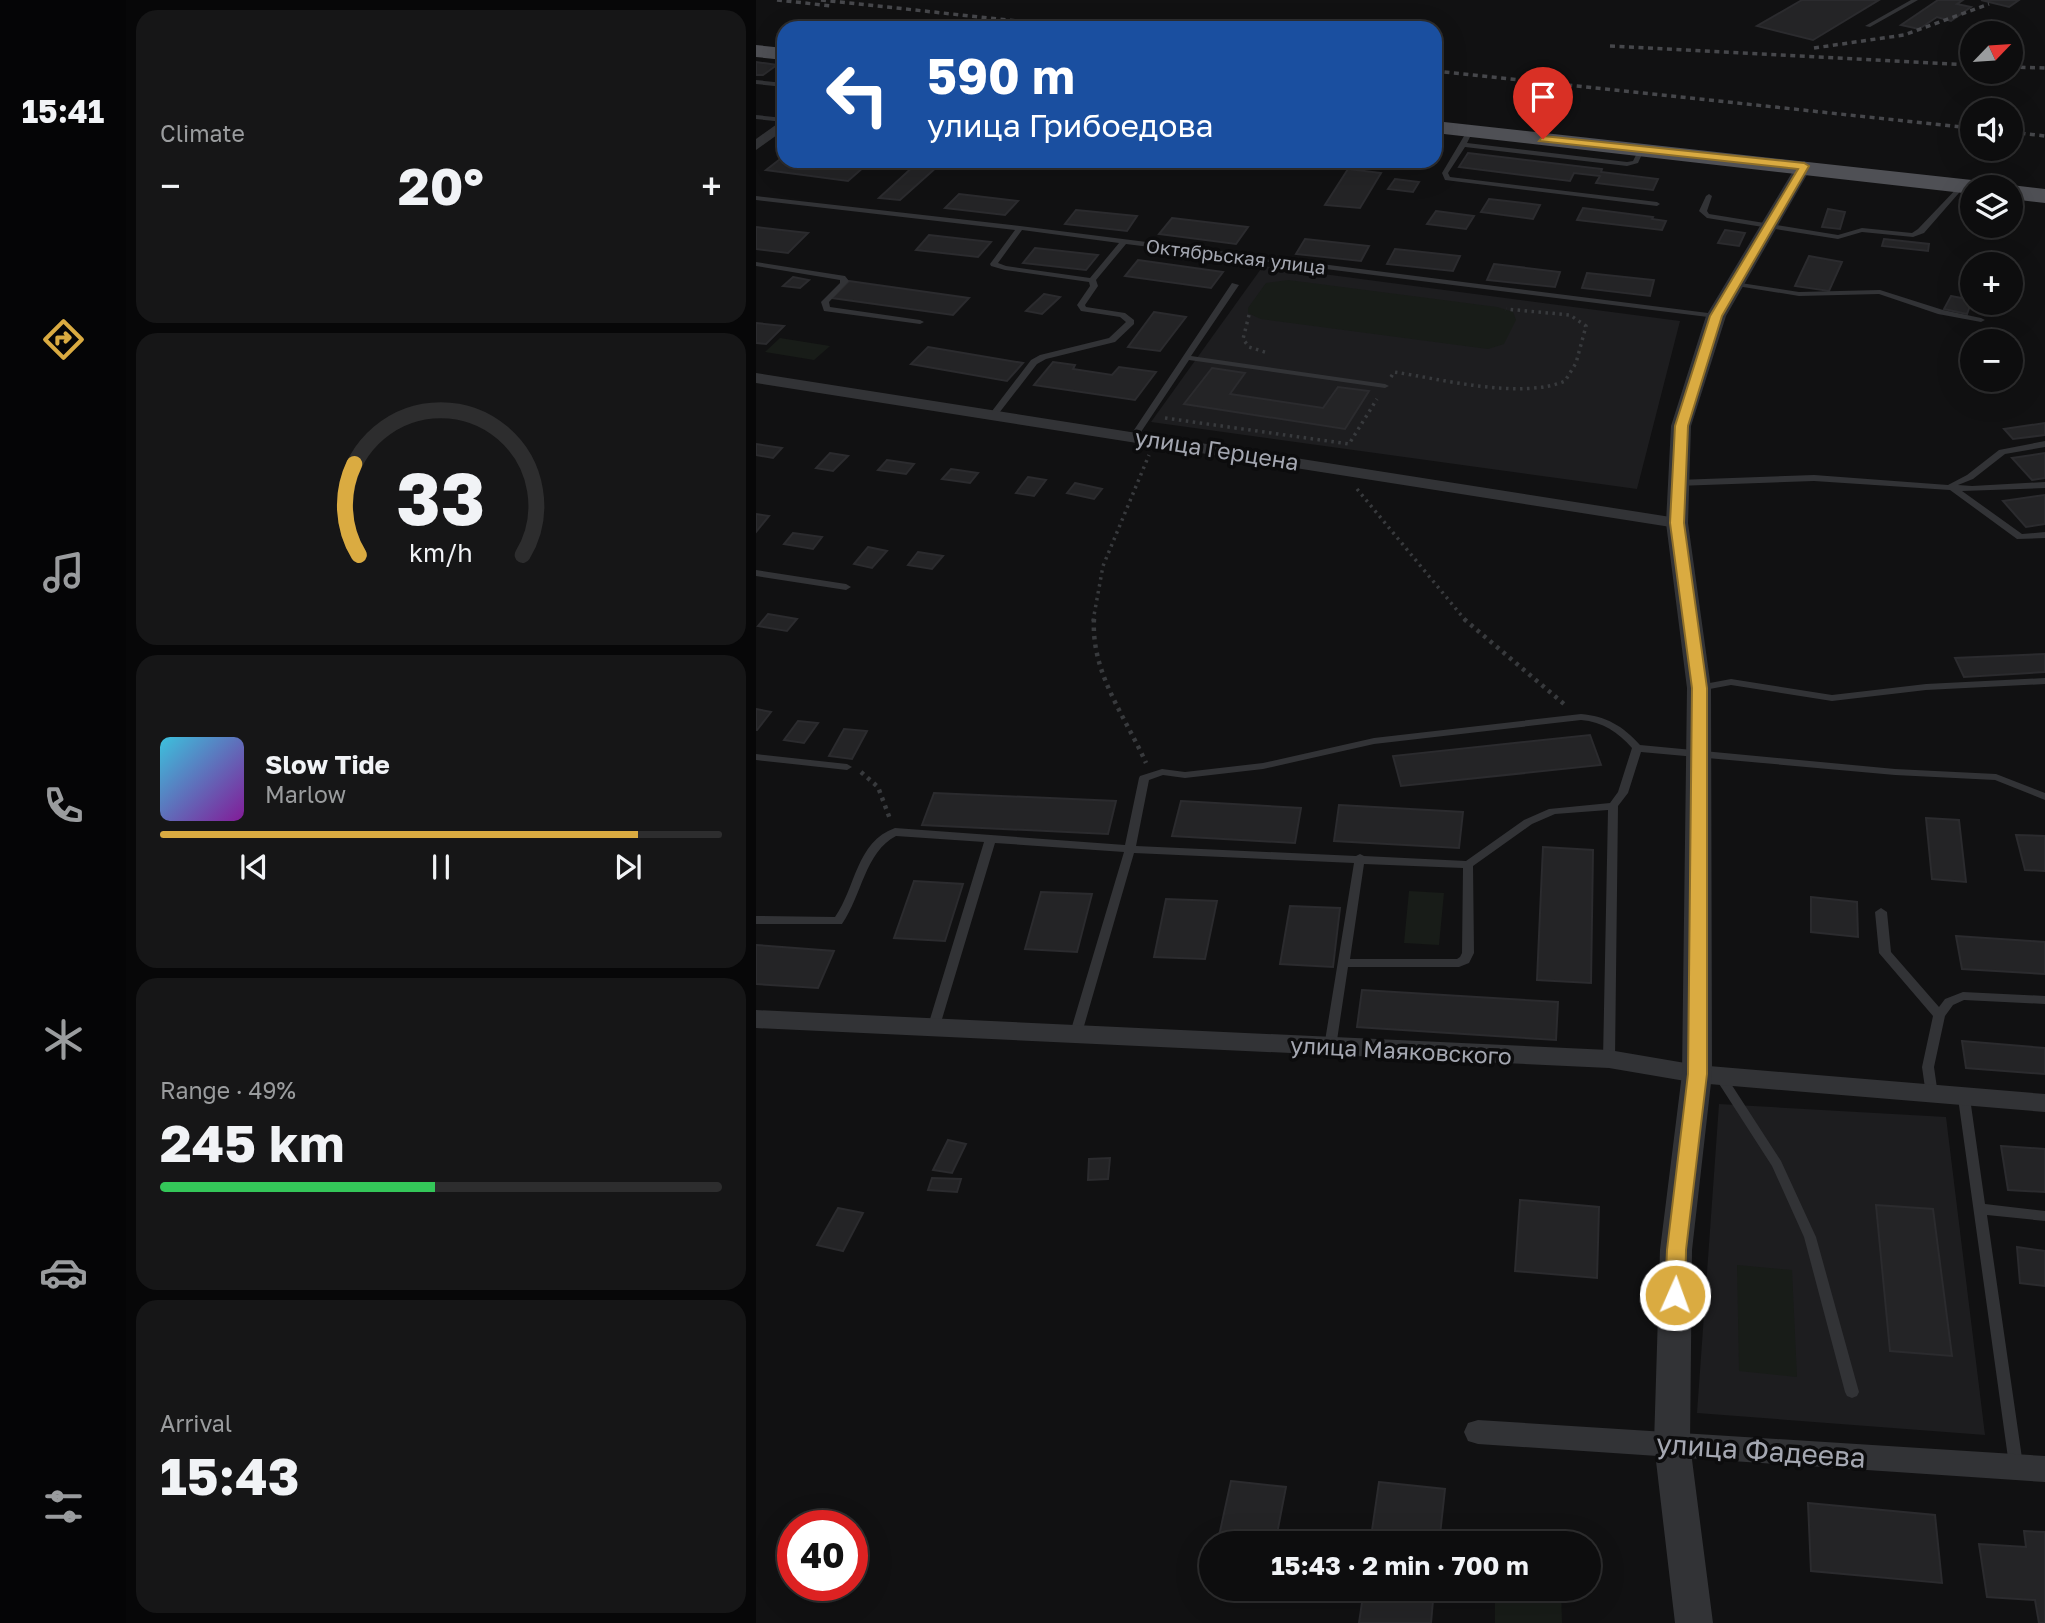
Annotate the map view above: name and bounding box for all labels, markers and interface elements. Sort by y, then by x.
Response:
north arrow [1960,21,2023,84]
map controls [1960,21,2023,392]
text: 590 m [927,46,1075,105]
icon: left [812,49,903,140]
pin [1513,67,1573,139]
icon: arrive [1524,78,1562,116]
text: 15:41 [22,92,104,130]
button: sound [1960,98,2023,161]
text: улица Грибоедова [927,106,1214,144]
text: Climate [160,119,245,147]
text: 20° [398,154,484,216]
text: − [160,163,181,208]
text: + [701,163,722,208]
button: layers [1960,175,2023,238]
street label: Октябрьская улица [1145,234,1327,278]
button: + [1960,252,2023,315]
icon: directions [39,315,88,364]
button: − [1960,329,2023,392]
street label: улица Герцена [1133,422,1301,476]
text: 33 [397,454,485,541]
text: km/h [409,537,473,568]
icon: music [39,548,88,597]
text: Slow Tide [265,749,390,780]
text: Marlow [265,780,346,808]
icon: phone [39,781,88,830]
icon: previous [235,848,273,886]
icon: pause [422,848,460,886]
icon: next [609,848,647,886]
icon: climate [39,1015,88,1064]
street label: улица Маяковского [1289,1030,1513,1070]
text: Range · 49% [160,1076,296,1104]
text: 245 km [160,1111,345,1173]
icon: car [39,1248,88,1297]
position arrow [1638,1258,1712,1332]
text: Arrival [160,1409,232,1437]
street label: улица Фадеева [1655,1426,1867,1474]
text: 15:43 [160,1444,299,1506]
icon: filters [39,1482,88,1531]
speed limit sign: 40 [777,1510,868,1601]
text: 15:43 · 2 min · 700 m [1271,1550,1529,1581]

